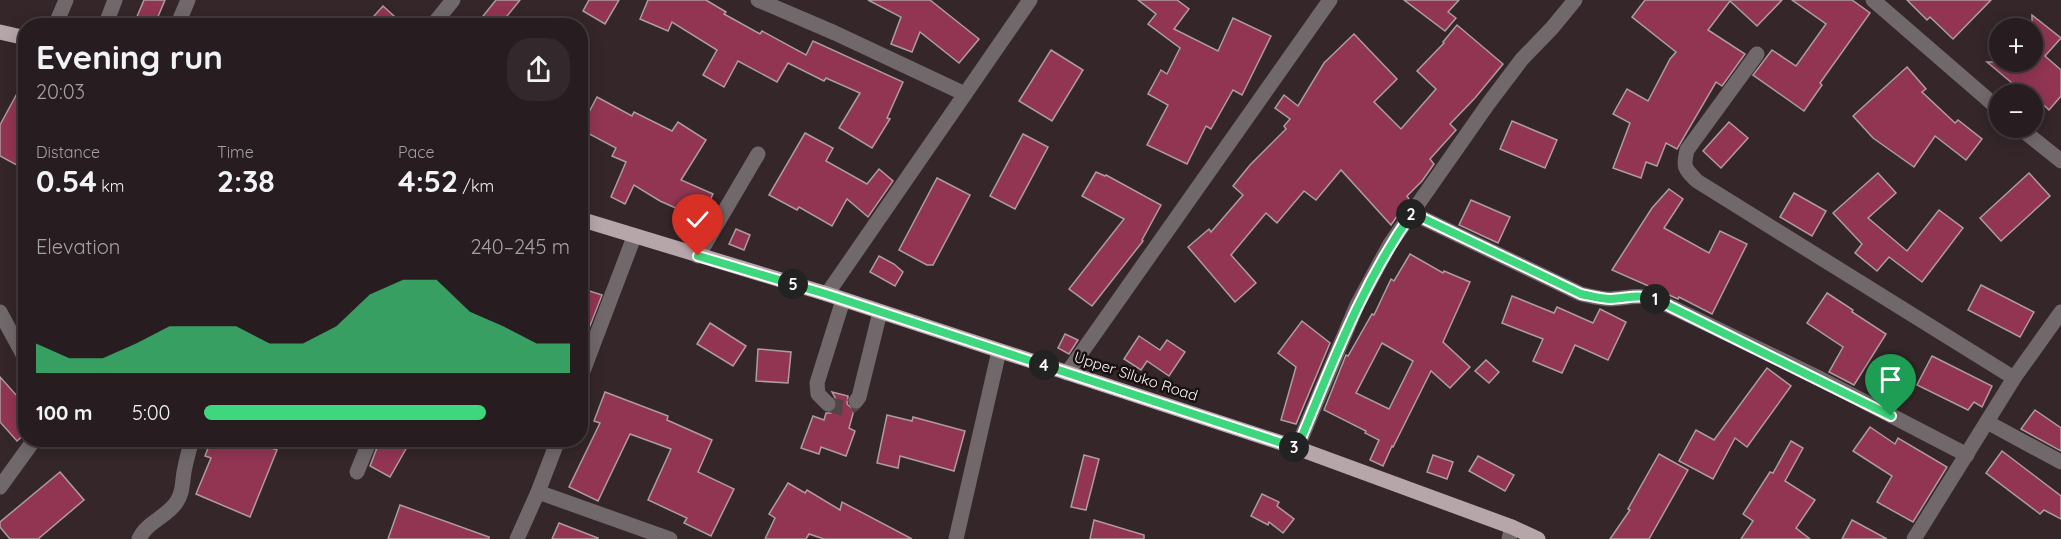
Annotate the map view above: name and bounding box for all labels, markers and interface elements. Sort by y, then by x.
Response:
map controls [1989,18,2043,138]
button: + [1989,18,2043,72]
text: Evening run [36,36,223,77]
button: share [507,38,570,101]
text: 20:03 [36,79,85,104]
button: − [1989,84,2043,138]
text: Distance [36,142,100,162]
text: Time [217,142,254,162]
text: Pace [398,142,434,162]
text: 0.54 [36,162,97,200]
text: 2:38 [217,162,275,200]
text: 4:52 [398,162,458,200]
text: km [97,176,124,196]
text: /km [458,176,494,196]
pin [672,194,723,256]
pin: 2 [1396,199,1426,229]
icon: check [681,203,714,236]
text: 2 [1406,204,1416,224]
text: Elevation [36,234,120,259]
text: 240–245 m [471,234,570,259]
pin: 5 [778,269,808,299]
text: 5 [788,274,798,294]
pin: 1 [1640,284,1670,314]
text: 1 [1652,289,1658,309]
street label: Upper Siluko Road [1072,347,1200,405]
pin: 4 [1029,350,1059,380]
pin [1865,354,1916,416]
text: 4 [1039,355,1049,375]
icon: arrive [1874,363,1907,396]
text: 100 m [36,400,92,425]
text: 5:00 [132,400,170,425]
pin: 3 [1279,432,1309,462]
text: 3 [1290,437,1298,457]

